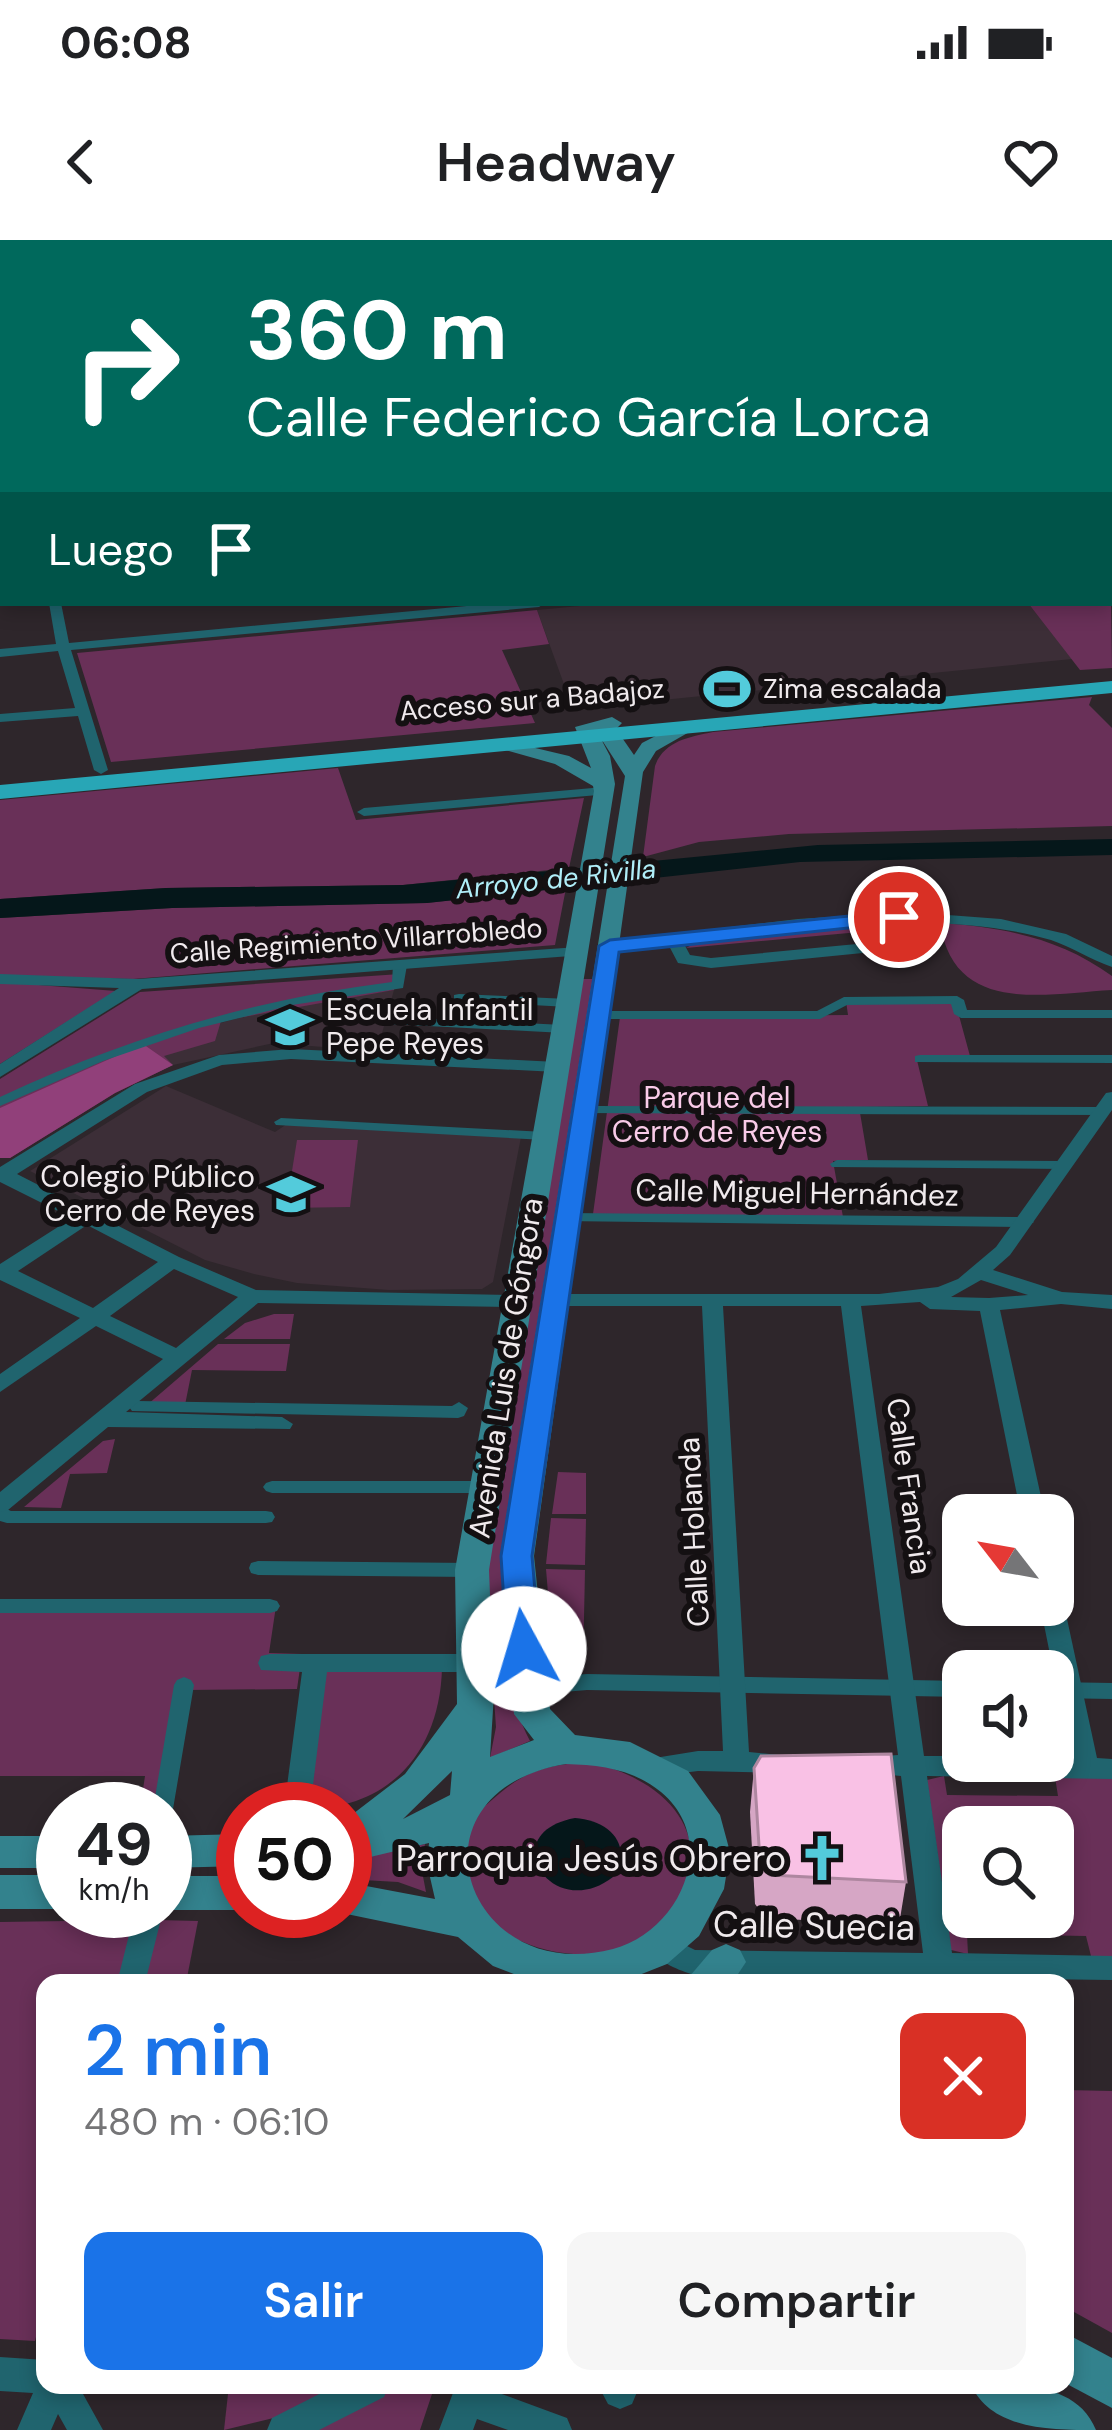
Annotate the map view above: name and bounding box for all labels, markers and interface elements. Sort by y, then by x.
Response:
text: 06:08 [60,13,192,72]
text: Headway [436,127,676,198]
icon: back [48,129,114,195]
icon: heart [998,129,1064,195]
text: 360 m [246,276,508,385]
icon: right [48,288,204,444]
text: Calle Federico García Lorca [246,382,931,453]
icon: arrive [198,516,264,582]
text: Luego [48,520,174,579]
sports icon: Zima escalada [702,664,752,714]
street label: Acceso sur a Badajoz [398,670,666,729]
place label: Zima escalada [763,671,941,706]
water label: Arroyo de Rivilla [453,851,658,907]
pin [848,866,950,968]
icon: arrive [866,884,932,950]
street label: Calle Regimiento Villarrobledo [169,910,543,971]
place label: Escuela Infantil Pepe Reyes [326,990,533,1063]
school or university icon: Escuela Infantil Pepe Reyes [265,1002,315,1052]
park label: Parque del Cerro de Reyes [612,1078,822,1151]
place label: Colegio Público Cerro de Reyes [40,1157,255,1230]
school or university icon: Colegio Público Cerro de Reyes [266,1169,316,1219]
street label: Calle Miguel Hernández [635,1170,959,1215]
street label: Avenida Luis de Góngora [459,1195,552,1541]
street label: Calle Francia [878,1395,941,1577]
street label: Calle Holanda [669,1436,718,1628]
north arrow [942,1494,1074,1626]
map controls [942,1494,1074,1938]
position arrow [461,1586,587,1712]
button: sound [942,1650,1074,1782]
speed limit sign: 50 [216,1782,372,1938]
text: 49 [75,1805,153,1884]
button: search [942,1806,1074,1938]
church icon: Parroquia Jesús Obrero [797,1833,847,1883]
place label: Parroquia Jesús Obrero [396,1835,786,1882]
text: km/h [79,1870,149,1909]
street label: Calle Suecia [712,1900,916,1951]
text: 2 min [84,2004,272,2097]
button: close [900,2013,1026,2139]
text: 480 m · 06:10 [84,2096,330,2147]
button: Salir [84,2232,543,2370]
button: Compartir [567,2232,1026,2370]

